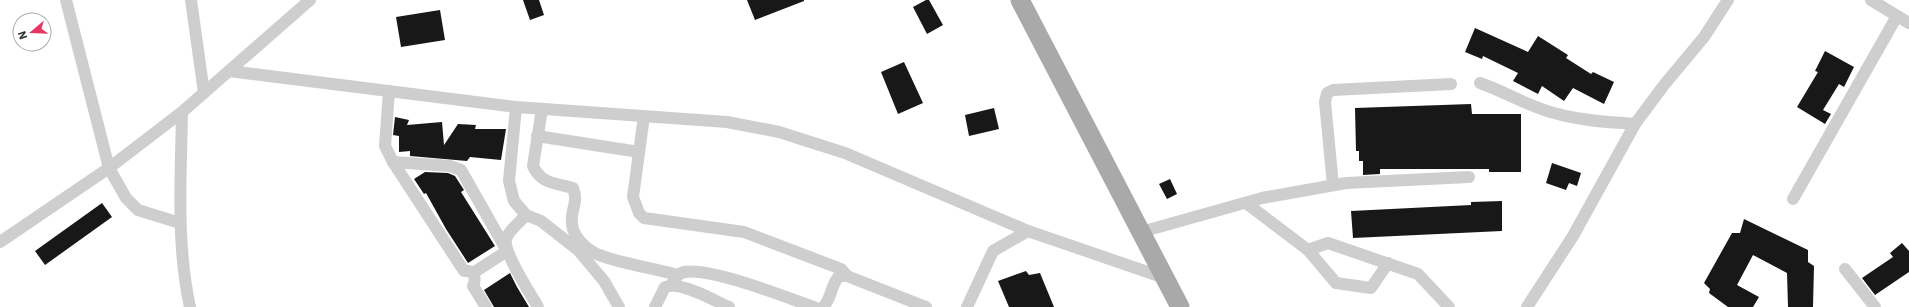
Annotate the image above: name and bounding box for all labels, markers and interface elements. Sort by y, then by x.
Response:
north arrow [12,12,52,52]
text: N [15,29,30,41]

